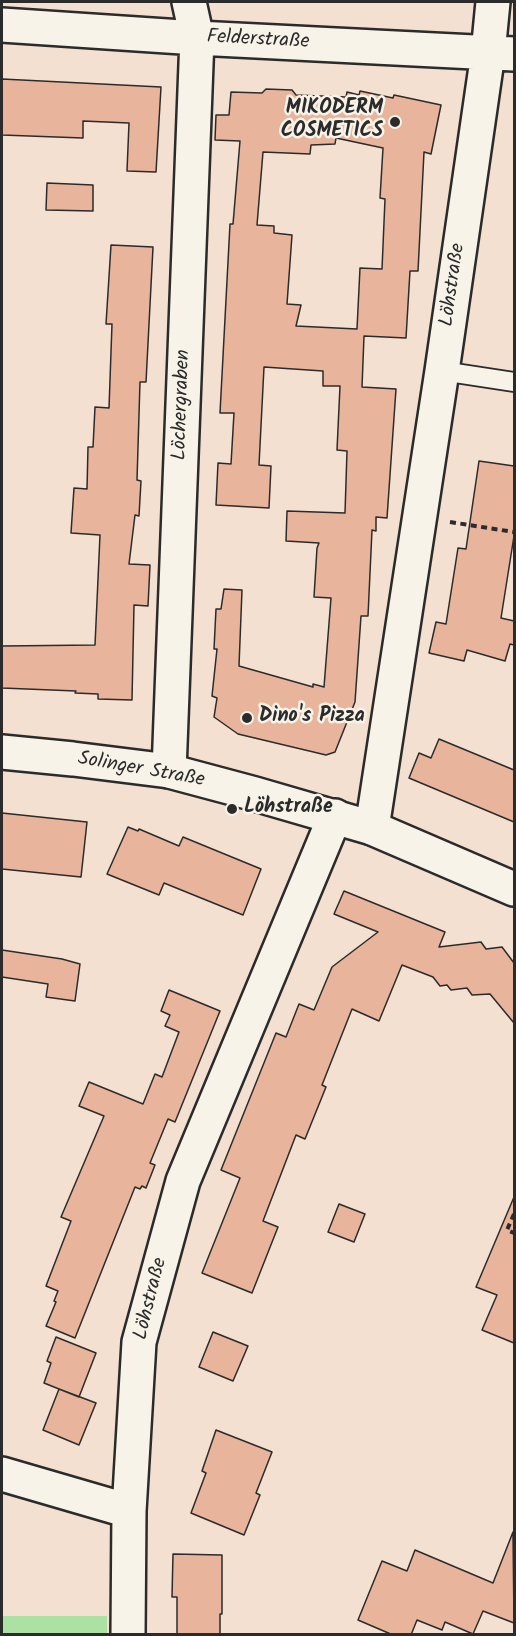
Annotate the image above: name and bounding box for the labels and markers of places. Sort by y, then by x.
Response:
place label: MIKODERM COSMETICS [281,98,383,145]
marker: MIKODERM COSMETICS [388,115,402,129]
place label: Dino's Pizza [259,706,365,730]
marker: Dino's Pizza [240,711,254,725]
place label: Löhstraße [244,797,333,821]
marker: Löhstraße [225,802,239,816]

